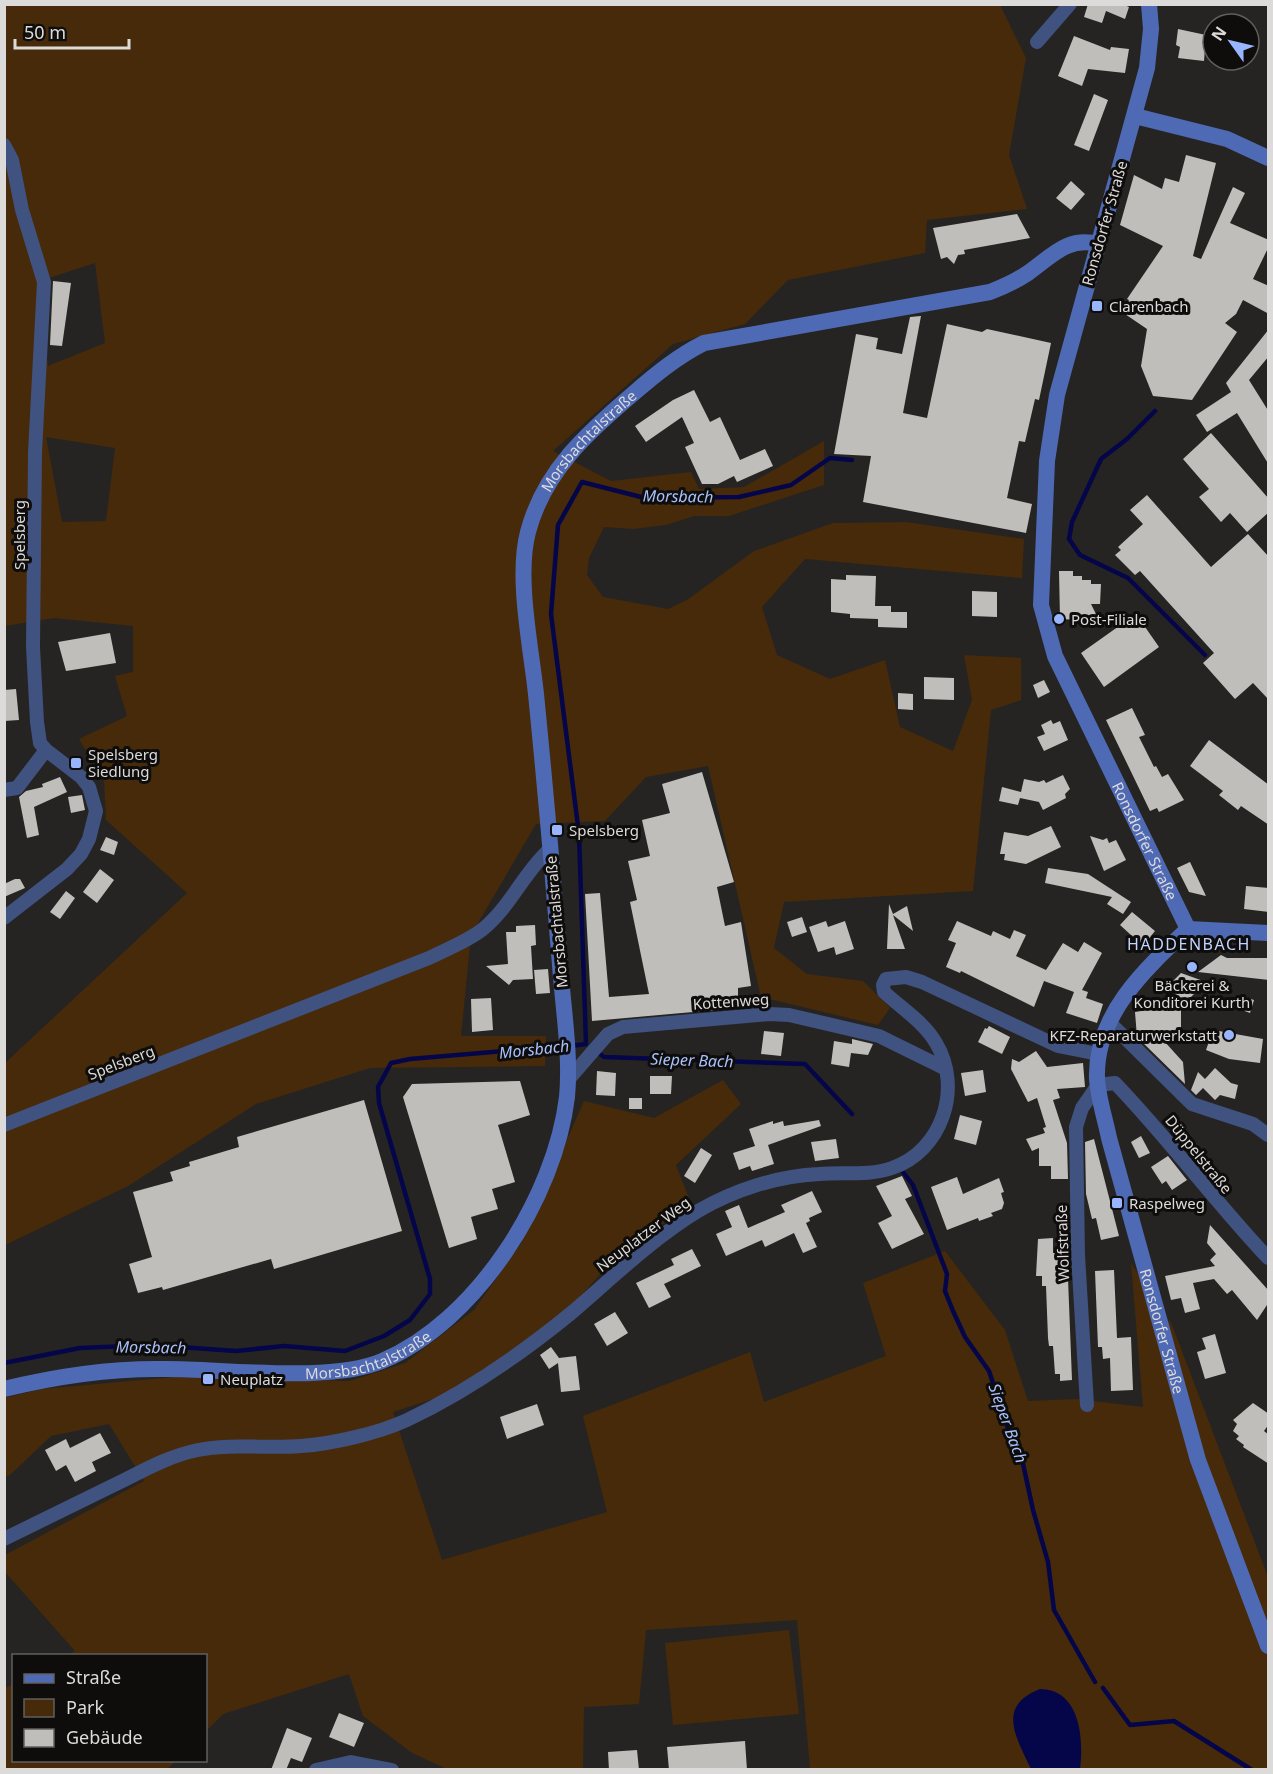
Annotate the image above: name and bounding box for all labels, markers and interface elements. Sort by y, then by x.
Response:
scale bar [15,12,129,50]
north arrow [1201,12,1261,72]
text: 50 m [24,20,66,44]
text: N [1206,22,1231,45]
street label: Ronsdorfer Straße [1077,158,1131,288]
place label: Clarenbach [1109,296,1189,316]
marker: Clarenbach [1090,299,1104,313]
street label: Morsbachtalstraße [536,385,640,495]
water label: Morsbach [643,484,713,508]
street label: Spelsberg [9,500,29,570]
place label: Post-Filiale [1071,609,1147,629]
marker: Post-Filiale [1052,612,1066,626]
place label: Spelsberg Siedlung [88,744,158,781]
marker: Spelsberg Siedlung [69,756,83,770]
street label: Ronsdorfer Straße [1108,779,1182,903]
place label: Spelsberg [569,820,639,840]
marker: Spelsberg [550,823,564,837]
street label: Morsbachtalstraße [540,855,572,989]
district label: HADDENBACH [1127,933,1251,955]
marker: Bäckerei & Konditorei Kurth [1185,960,1199,974]
place label: Bäckerei & Konditorei Kurth [1134,975,1250,1012]
street label: Kottenweg [692,988,770,1014]
place label: KFZ-Reparaturwerkstatt [1050,1025,1218,1045]
marker: KFZ-Reparaturwerkstatt [1222,1028,1236,1042]
water label: Morsbach [498,1034,570,1064]
street label: Spelsberg [85,1040,157,1084]
water label: Sieper Bach [650,1048,734,1072]
street label: Düppelstraße [1161,1110,1237,1198]
street label: Neuplatzer Weg [592,1192,694,1276]
place label: Raspelweg [1129,1193,1205,1213]
marker: Raspelweg [1110,1196,1124,1210]
street label: Wolfstraße [1051,1204,1073,1282]
street label: Ronsdorfer Straße [1136,1266,1189,1396]
street label: Morsbachtalstraße [305,1326,435,1383]
water label: Morsbach [116,1335,186,1359]
place label: Neuplatz [220,1369,283,1389]
marker: Neuplatz [201,1372,215,1386]
water label: Sieper Bach [983,1380,1033,1466]
legend [12,1654,207,1762]
text: Straße [66,1665,121,1689]
text: Park [66,1695,104,1719]
text: Gebäude [66,1725,143,1749]

